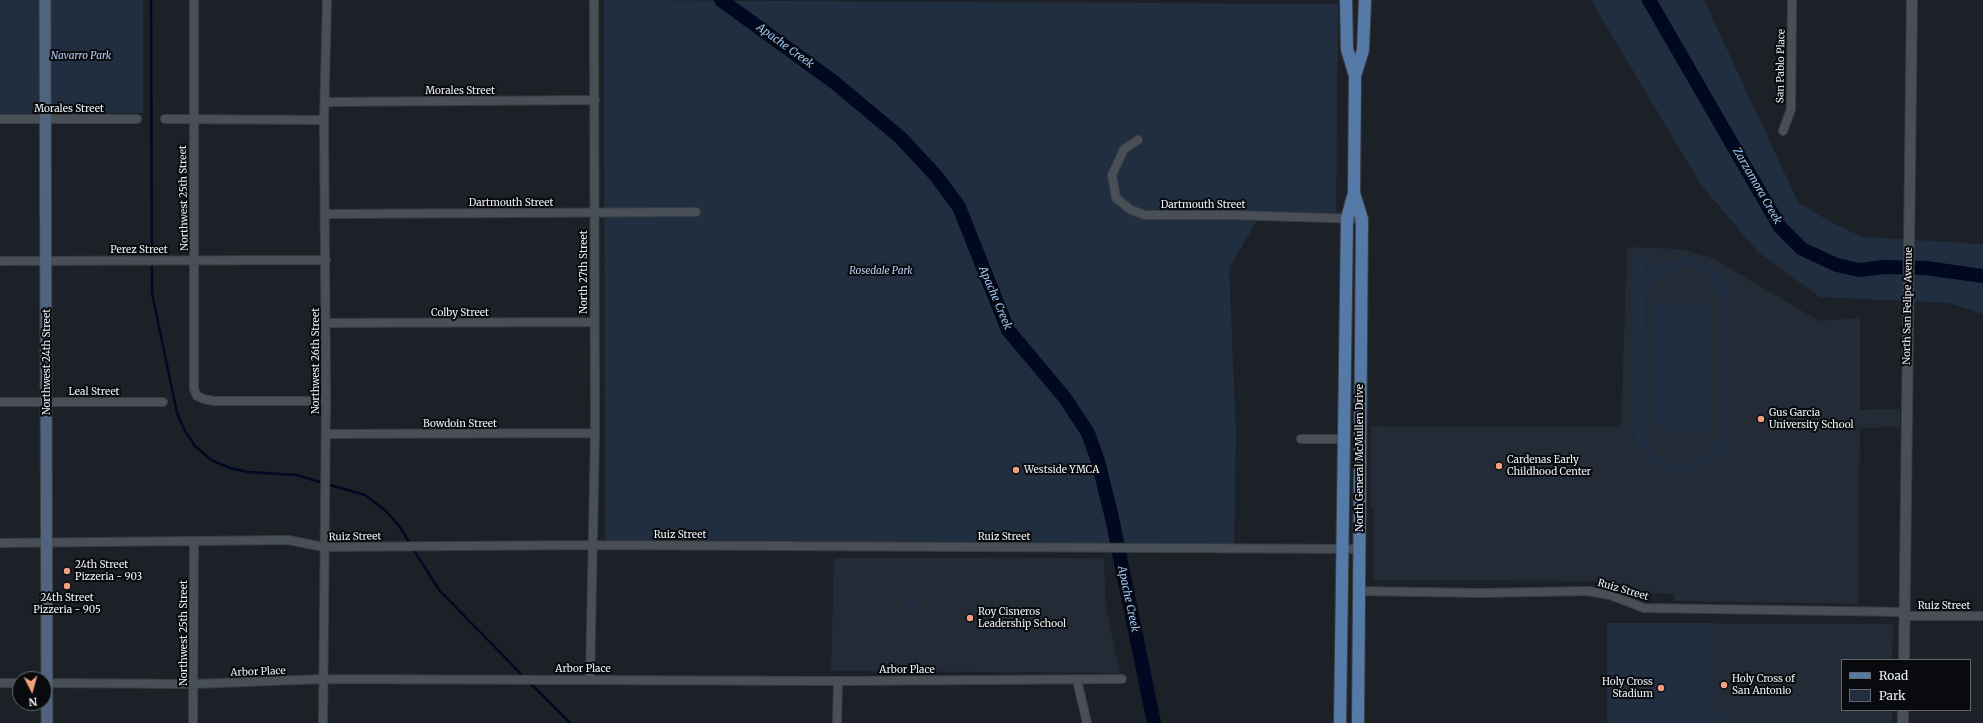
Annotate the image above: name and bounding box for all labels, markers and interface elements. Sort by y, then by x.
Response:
water label: Apache Creek [754,21,816,71]
street label: San Pablo Place [1774,29,1788,103]
park label: Navarro Park [51,50,111,62]
street label: Morales Street [425,85,495,97]
street label: Morales Street [34,103,104,115]
street label: Northwest 25th Street [177,145,191,251]
water label: Zarzamora Creek [1730,145,1784,227]
street label: Dartmouth Street [469,197,553,209]
street label: Dartmouth Street [1161,199,1245,211]
street label: North 27th Street [578,230,590,314]
street label: Perez Street [110,244,168,256]
street label: North San Felipe Avenue [1901,247,1915,365]
water label: Apache Creek [976,264,1014,332]
park label: Rosedale Park [849,265,913,277]
street label: Colby Street [431,307,489,319]
street label: Northwest 26th Street [310,308,322,414]
street label: Northwest 24th Street [41,309,53,415]
street label: North General McMullen Drive [1354,384,1366,532]
street label: Leal Street [68,386,120,398]
place label: Gus Garcia University School [1769,407,1854,430]
marker: Gus Garcia University School [1756,414,1766,424]
street label: Bowdoin Street [423,418,497,430]
place label: Cardenas Early Childhood Center [1507,454,1591,478]
marker: Cardenas Early Childhood Center [1494,461,1504,471]
place label: Westside YMCA [1024,464,1099,476]
marker: Westside YMCA [1011,465,1021,475]
street label: Ruiz Street [654,529,706,541]
street label: Ruiz Street [329,531,381,543]
street label: Ruiz Street [978,531,1030,543]
place label: 24th Street Pizzeria - 903 [75,559,142,582]
water label: Apache Creek [1115,565,1141,633]
marker: 24th Street Pizzeria - 903 [62,566,72,576]
street label: Ruiz Street [1596,577,1650,603]
street label: Northwest 25th Street [178,580,190,686]
marker: 24th Street Pizzeria - 905 [62,581,72,591]
place label: 24th Street Pizzeria - 905 [33,592,101,616]
street label: Ruiz Street [1918,600,1970,612]
place label: Roy Cisneros Leadership School [978,606,1066,630]
marker: Roy Cisneros Leadership School [965,613,975,623]
legend [1841,659,1971,711]
street label: Arbor Place [555,663,611,675]
street label: Arbor Place [879,664,935,676]
street label: Arbor Place [230,665,286,679]
text: Road [1879,668,1908,683]
north arrow [12,671,52,711]
place label: Holy Cross of San Antonio [1732,673,1795,696]
place label: Holy Cross Stadium [1602,676,1653,700]
marker: Holy Cross of San Antonio [1719,680,1729,690]
marker: Holy Cross Stadium [1656,683,1666,693]
text: Park [1879,688,1906,703]
text: N [28,695,38,709]

